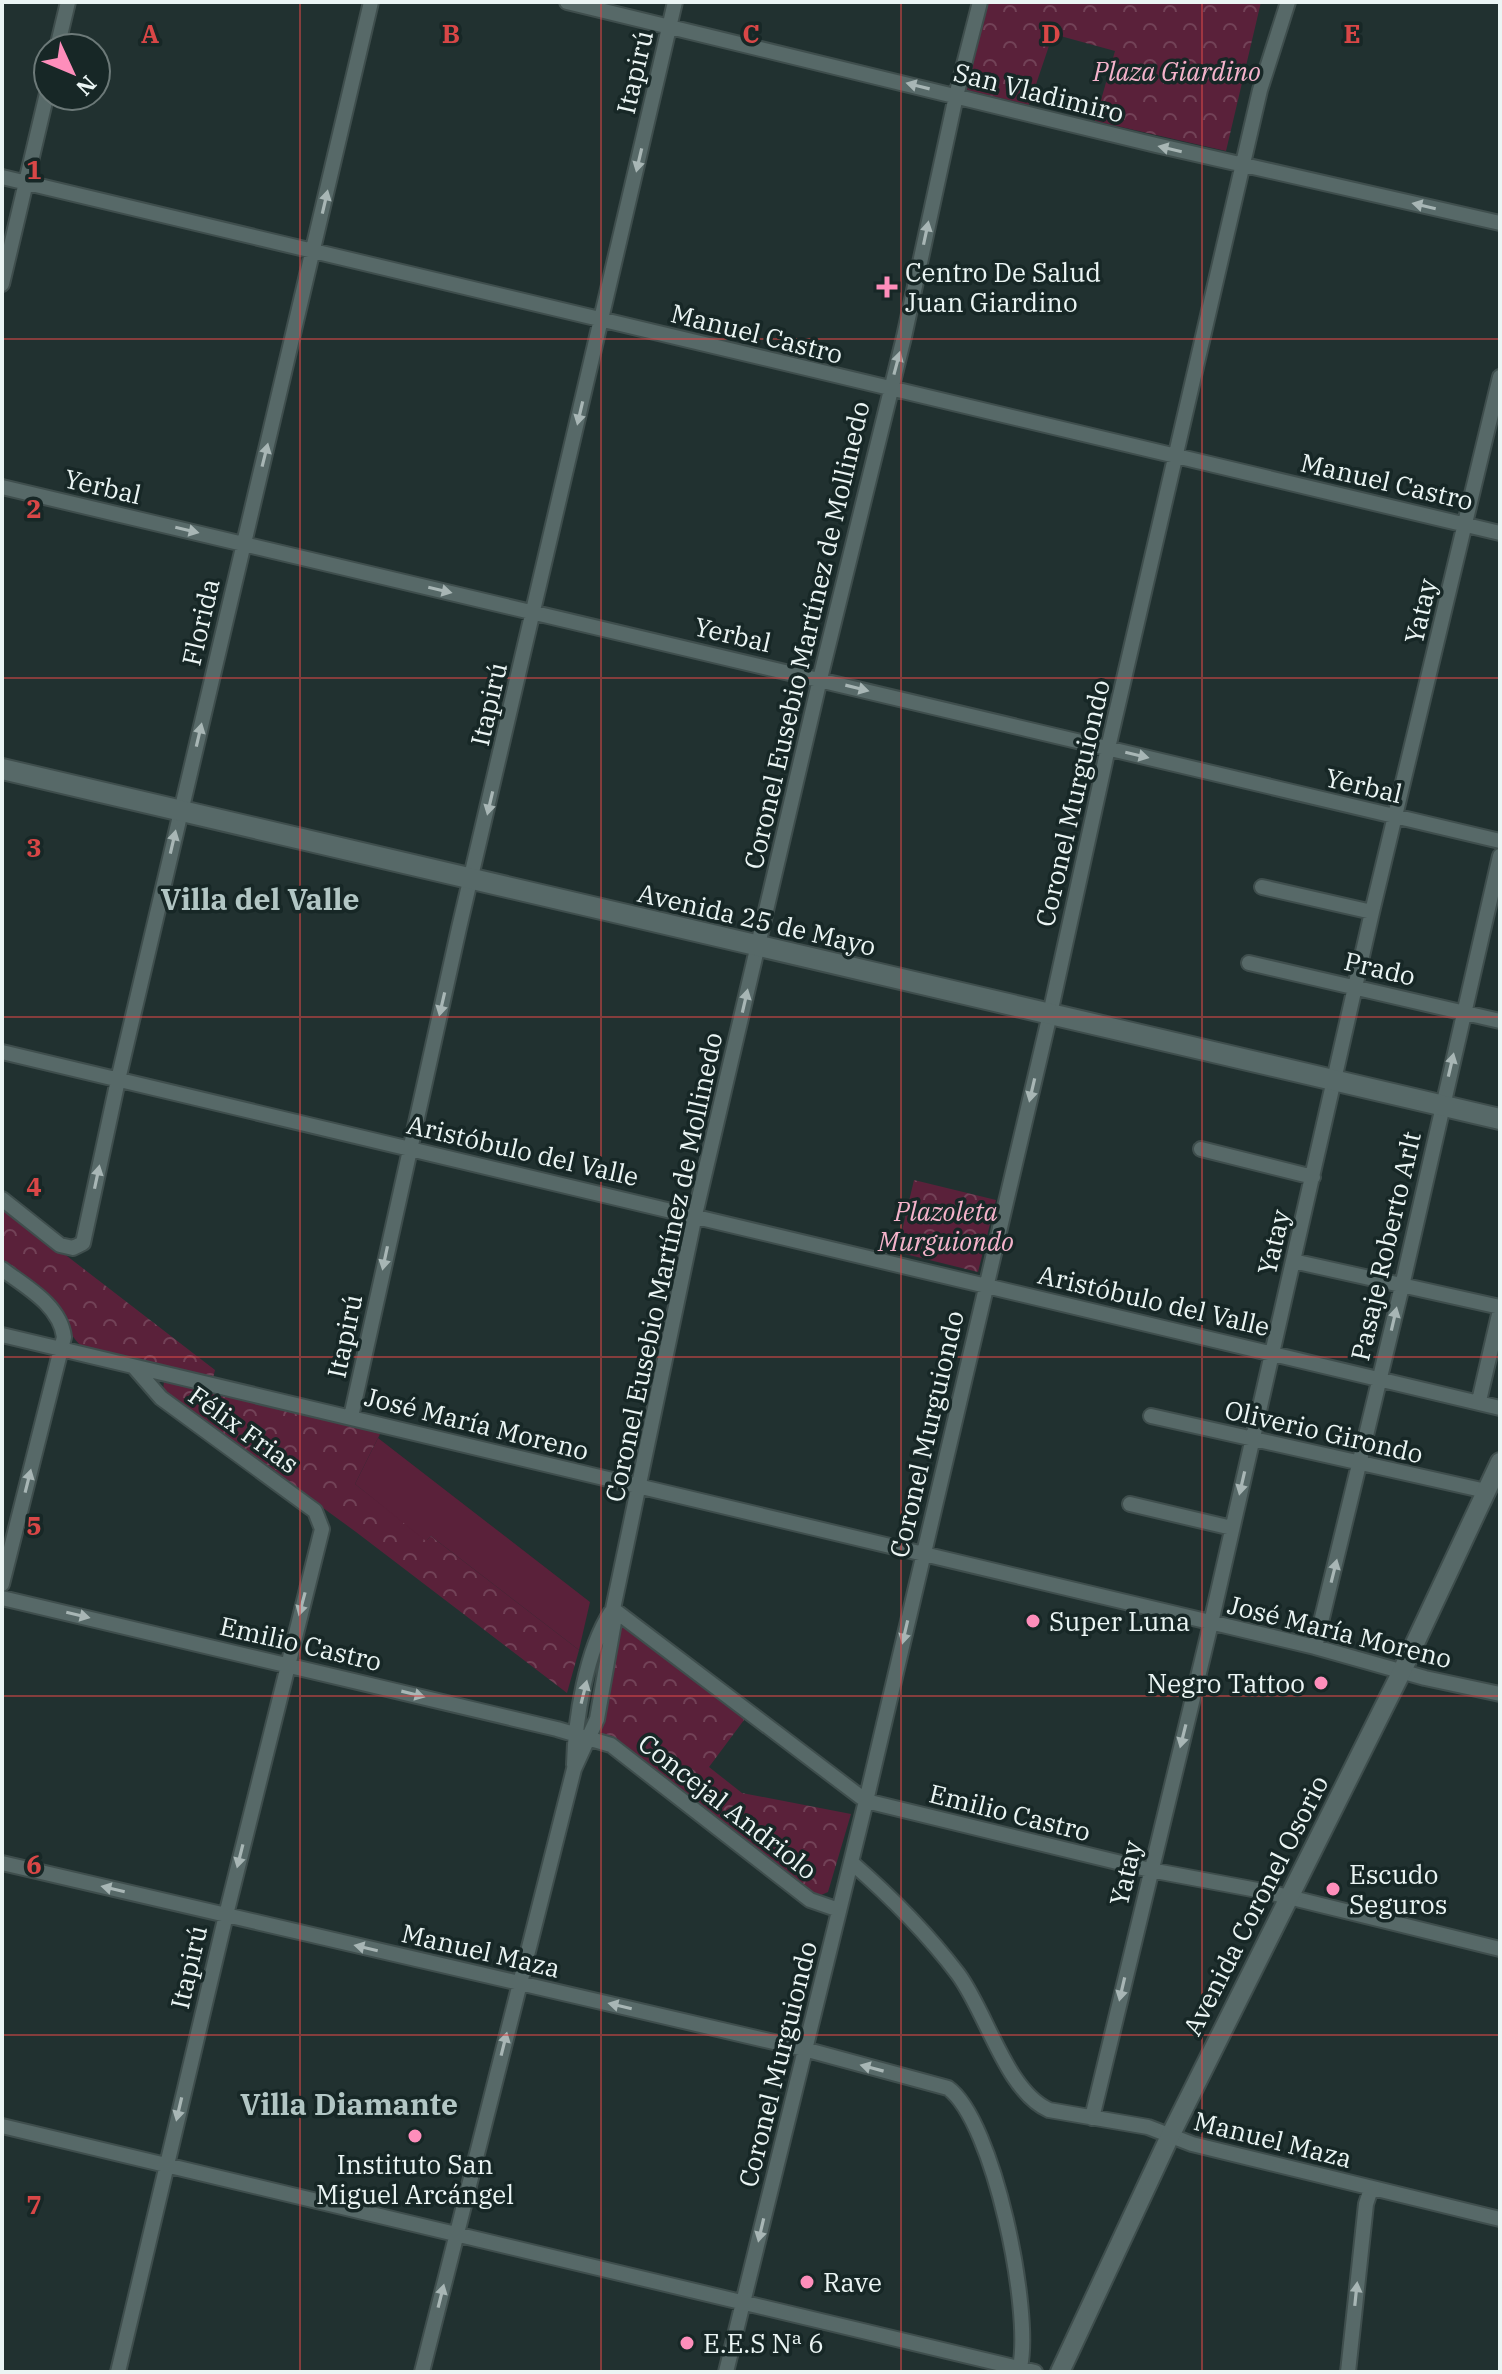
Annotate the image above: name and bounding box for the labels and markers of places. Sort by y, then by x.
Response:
place label: Centro De Salud Juan Giardino [905,255,1101,319]
marker: Centro De Salud Juan Giardino [876,276,898,298]
place label: Super Luna [1049,1604,1190,1638]
marker: Super Luna [1024,1612,1042,1630]
place label: Negro Tattoo [1147,1666,1305,1700]
marker: Negro Tattoo [1312,1674,1330,1692]
place label: Escudo Seguros [1349,1857,1447,1921]
marker: Escudo Seguros [1324,1880,1342,1898]
marker: Instituto San Miguel Arcángel [406,2127,424,2145]
place label: Instituto San Miguel Arcángel [316,2147,514,2211]
place label: Rave [823,2265,882,2299]
marker: Rave [798,2273,816,2291]
place label: E.E.S Nª 6 [703,2326,824,2360]
marker: E.E.S Nª 6 [678,2334,696,2352]

